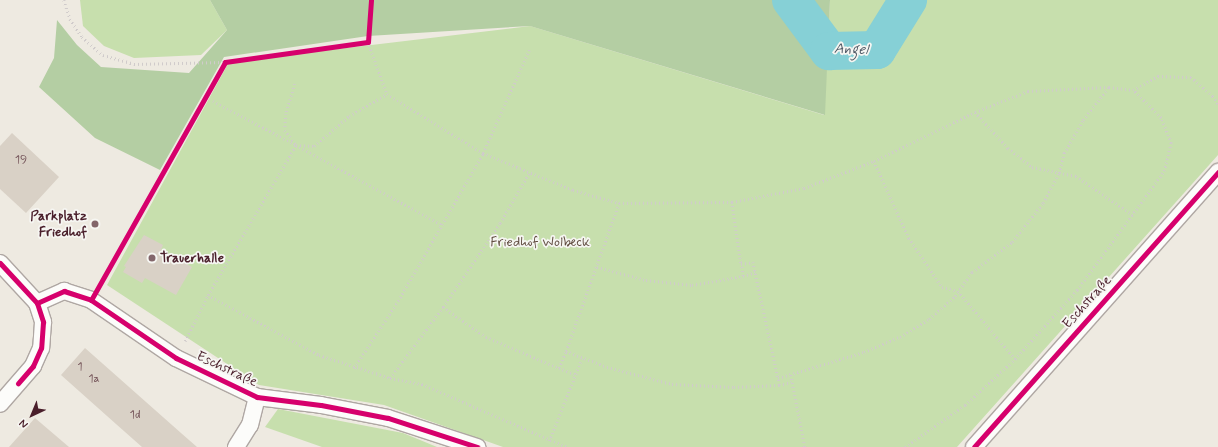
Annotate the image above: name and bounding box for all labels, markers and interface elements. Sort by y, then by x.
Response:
water label: Angel [834,40,868,60]
house number: 19 [15,154,27,168]
place label: Parkplatz Friedhof [30,208,87,240]
marker: Parkplatz Friedhof [90,219,100,229]
park label: Friedhof Wolbeck [489,234,591,250]
place label: Trauerhalle [160,250,224,266]
marker: Trauerhalle [147,253,157,263]
street label: Eschstraße [1059,272,1115,332]
street label: Eschstraße [194,348,260,390]
house number: 1 [77,361,83,375]
house number: 1a [88,373,100,387]
north arrow [12,395,52,435]
house number: 1d [130,409,140,423]
text: N [16,416,31,431]

